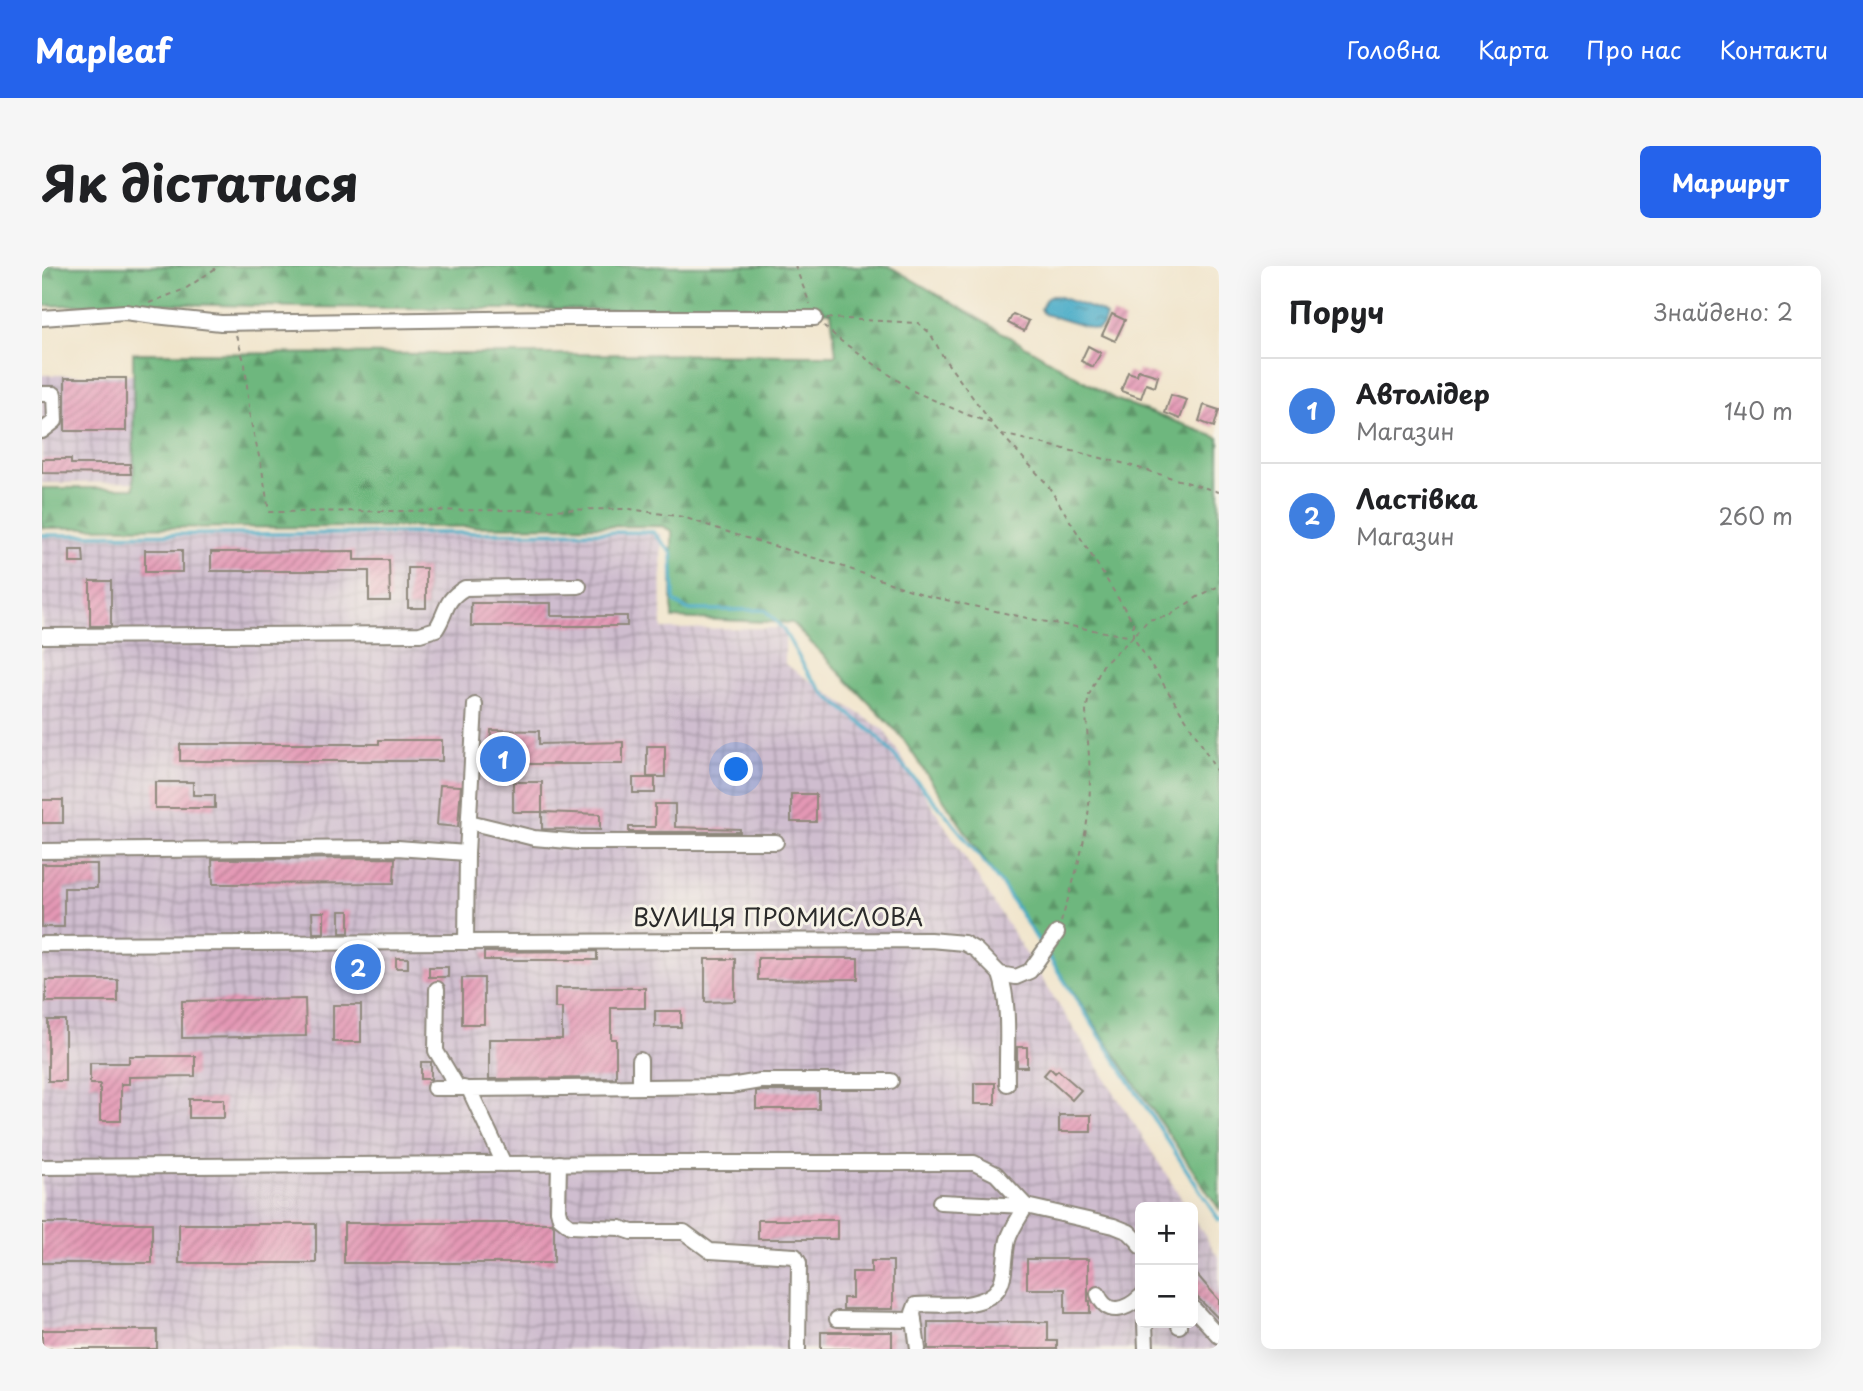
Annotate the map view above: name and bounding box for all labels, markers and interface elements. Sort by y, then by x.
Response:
text: Mapleaf [35,24,171,74]
text: Головна [1347,31,1440,67]
text: Карта [1478,31,1548,67]
text: Про нас [1586,31,1681,67]
text: Контакти [1719,31,1828,67]
text: Як дістатися [42,145,359,219]
button: Маршрут [1640,146,1821,218]
text: Поруч [1289,289,1384,334]
text: Знайдено: 2 [1654,294,1793,329]
text: Автолідер [1356,374,1490,413]
text: 1 [1307,393,1318,428]
text: 140 m [1724,393,1793,428]
text: Магазин [1356,413,1455,448]
text: Ластівка [1356,479,1478,518]
text: 2 [1304,498,1320,533]
text: 260 m [1718,498,1793,533]
text: Магазин [1356,518,1455,553]
pin: 1 [480,733,526,785]
your location [719,752,753,786]
street label: ВУЛИЦЯ ПРОМИСЛОВА [633,898,923,934]
pin: 2 [335,941,381,993]
map controls [1135,1202,1198,1328]
button: + [1135,1202,1198,1265]
button: − [1135,1265,1198,1328]

